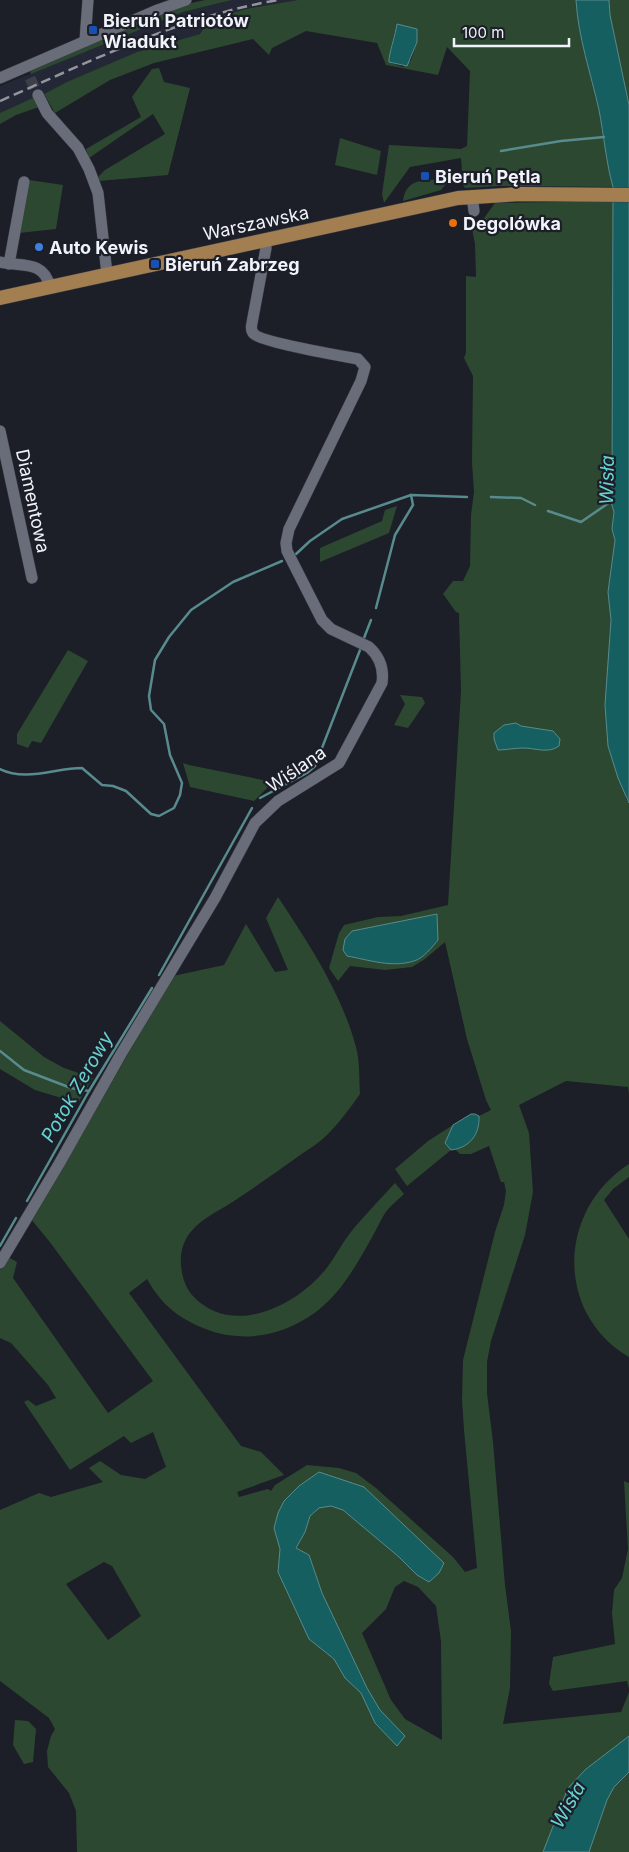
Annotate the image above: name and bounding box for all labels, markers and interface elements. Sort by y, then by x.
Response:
place label: Bieruń Patriotów Wiadukt [103,10,250,52]
scale bar [454,15,569,47]
text: 100 m [462,23,504,42]
marker: Bieruń Patriotów Wiadukt [87,24,99,36]
place label: Bieruń Pętla [435,166,541,187]
marker: Bieruń Pętla [419,170,431,182]
street label: Warszawska [201,202,311,244]
place label: Degolówka [463,213,561,234]
marker: Degolówka [447,217,459,229]
place label: Auto Kewis [49,237,148,258]
marker: Auto Kewis [33,241,45,253]
place label: Bieruń Zabrzeg [165,254,300,275]
marker: Bieruń Zabrzeg [149,258,161,270]
street label: Diamentowa [12,447,54,555]
water label: Wisła [595,455,619,505]
street label: Wiślana [262,742,330,796]
water label: Potok Zerowy [36,1027,119,1146]
water label: Wisła [546,1777,591,1832]

